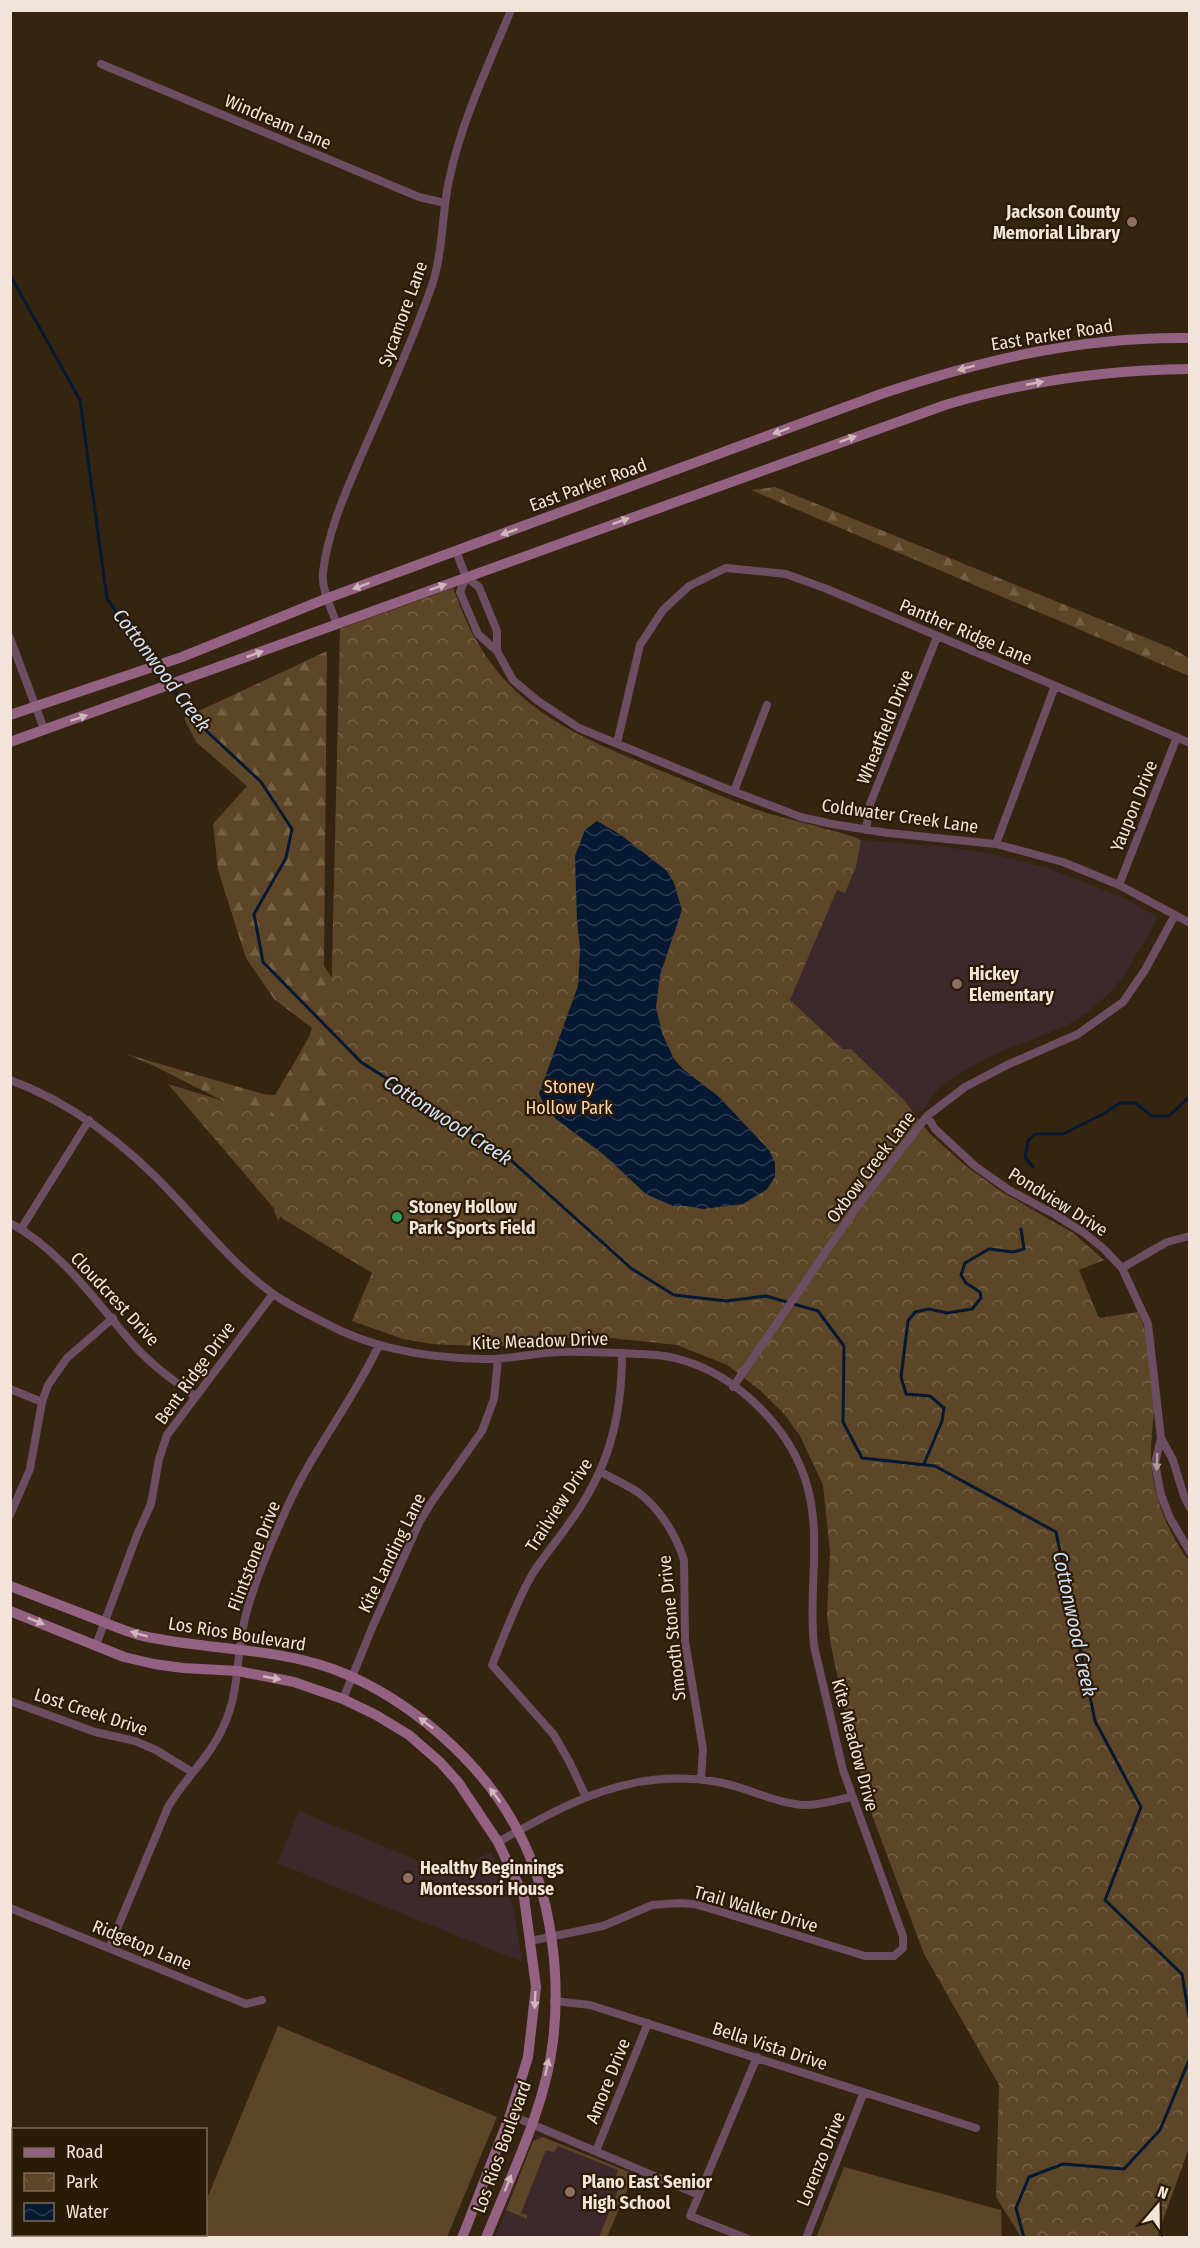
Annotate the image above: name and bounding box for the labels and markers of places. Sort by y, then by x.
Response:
place label: Jackson County Memorial Library [993,201,1120,244]
marker: Jackson County Memorial Library [1125,215,1139,229]
place label: Hickey Elementary [969,963,1054,1006]
marker: Hickey Elementary [950,977,964,991]
place label: Stoney Hollow Park Sports Field [409,1196,536,1239]
marker: Stoney Hollow Park Sports Field [390,1210,404,1224]
place label: Healthy Beginnings Montessori House [420,1857,564,1900]
marker: Healthy Beginnings Montessori House [401,1871,415,1885]
place label: Plano East Senior High School [582,2171,712,2214]
marker: Plano East Senior High School [563,2185,577,2199]

